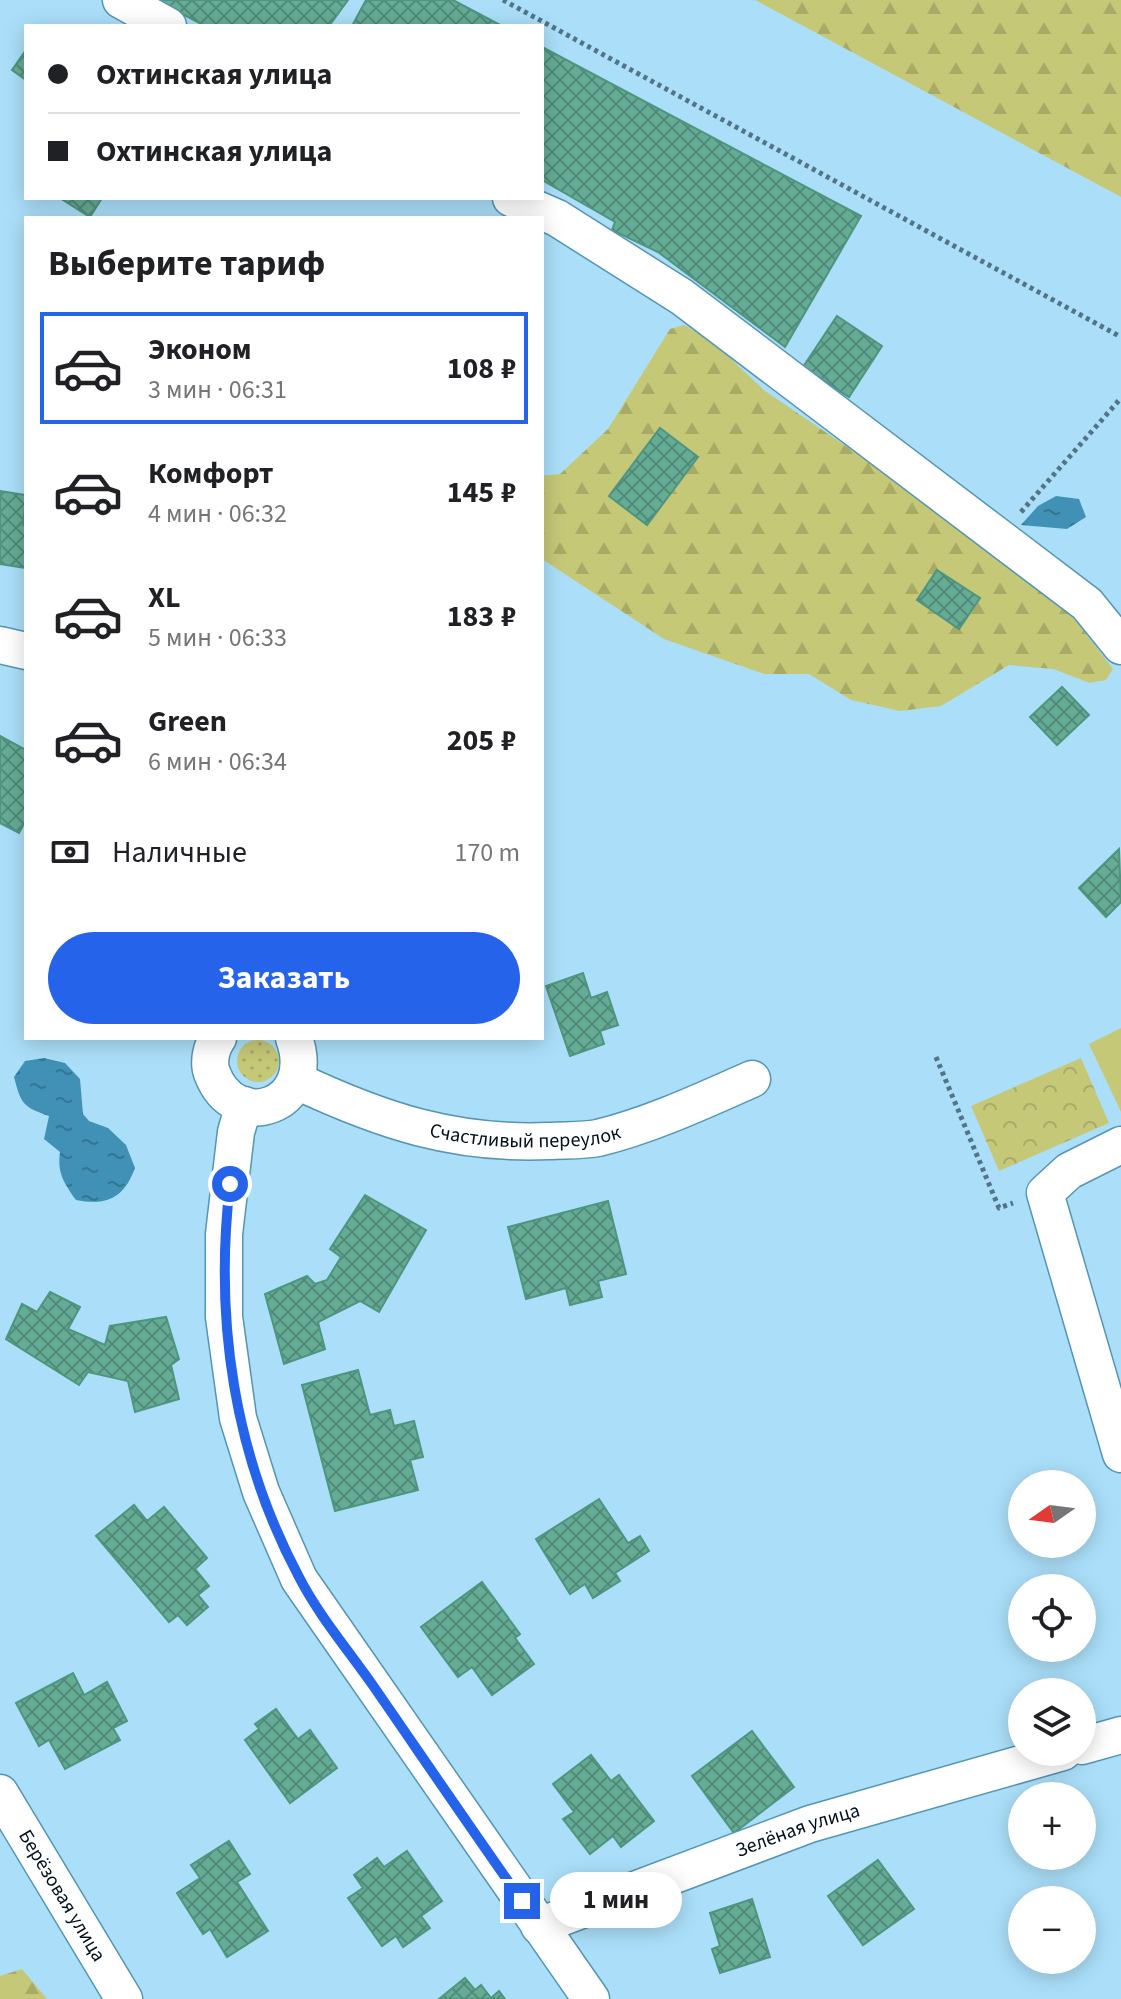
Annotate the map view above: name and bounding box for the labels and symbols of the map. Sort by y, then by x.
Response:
street label: Счастливый переулок [427,1116,624,1155]
route start [212,1166,248,1202]
north arrow [1008,1470,1096,1558]
street label: Зелёная улица [732,1797,863,1865]
street label: Берёзовая улица [11,1825,112,1967]
callout: 1 мин [550,1873,682,1929]
route end [504,1883,540,1919]

